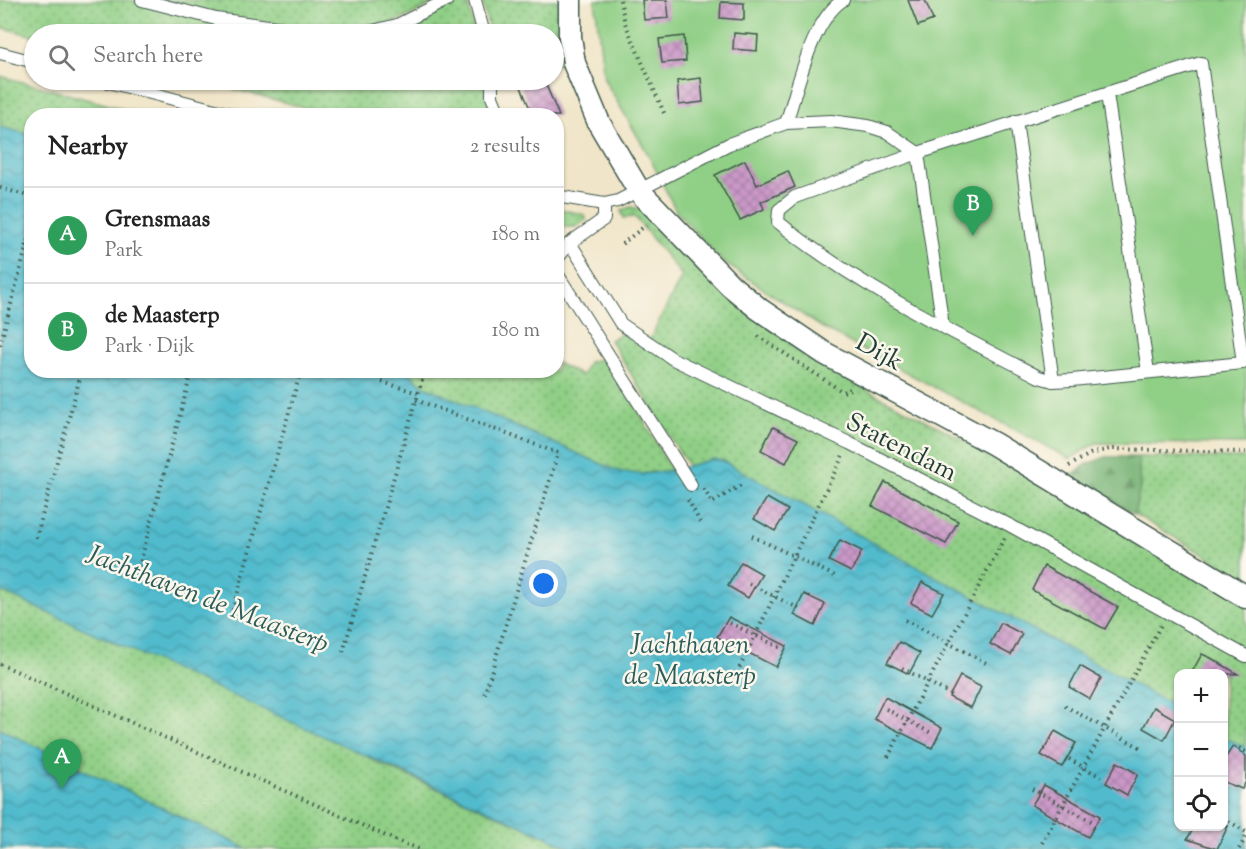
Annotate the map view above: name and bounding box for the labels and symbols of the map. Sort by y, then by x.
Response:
pin: B [954,186,992,236]
street label: Dijk [848,325,909,381]
street label: Statendam [839,404,963,492]
water label: Jachthaven de Maasterp [79,536,334,665]
your location [529,569,558,598]
water label: Jachthaven de Maasterp [624,627,756,697]
pin: A [42,740,82,789]

